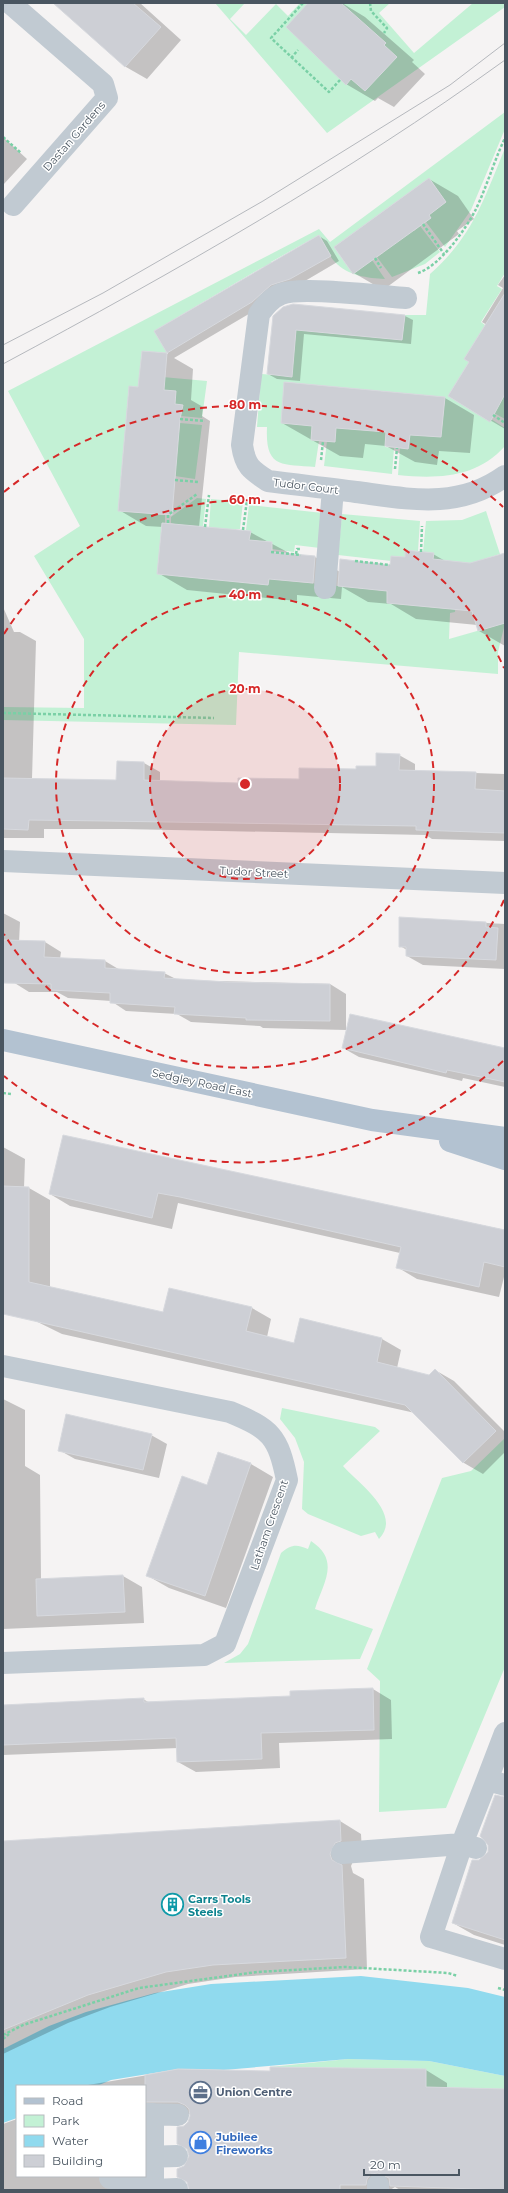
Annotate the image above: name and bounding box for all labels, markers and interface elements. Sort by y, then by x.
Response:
street label: Dastan Gardens [40,98,109,174]
text: 80 m [229,397,261,412]
street label: Tudor Court [272,475,340,497]
text: 60 m [229,492,261,507]
text: 40 m [229,587,261,602]
text: 20 m [229,681,261,696]
centre of rings [238,777,252,791]
street label: Tudor Street [219,863,289,881]
street label: Sedgley Road East [151,1066,254,1101]
street label: Latham Crescent [247,1477,291,1572]
building icon: Carrs Tools Steels [160,1892,186,1918]
place label: Carrs Tools Steels [188,1892,251,1919]
office icon: Union Centre [188,2079,214,2105]
legend [16,2085,146,2177]
place label: Union Centre [216,2085,292,2099]
text: Road [52,2093,83,2108]
text: Park [52,2113,80,2128]
shop icon: Jubilee Fireworks [187,2130,213,2156]
place label: Jubilee Fireworks [215,2130,273,2157]
text: Water [52,2133,89,2148]
scale bar [364,2151,459,2177]
text: Building [52,2153,103,2168]
text: 20 m [370,2157,401,2172]

